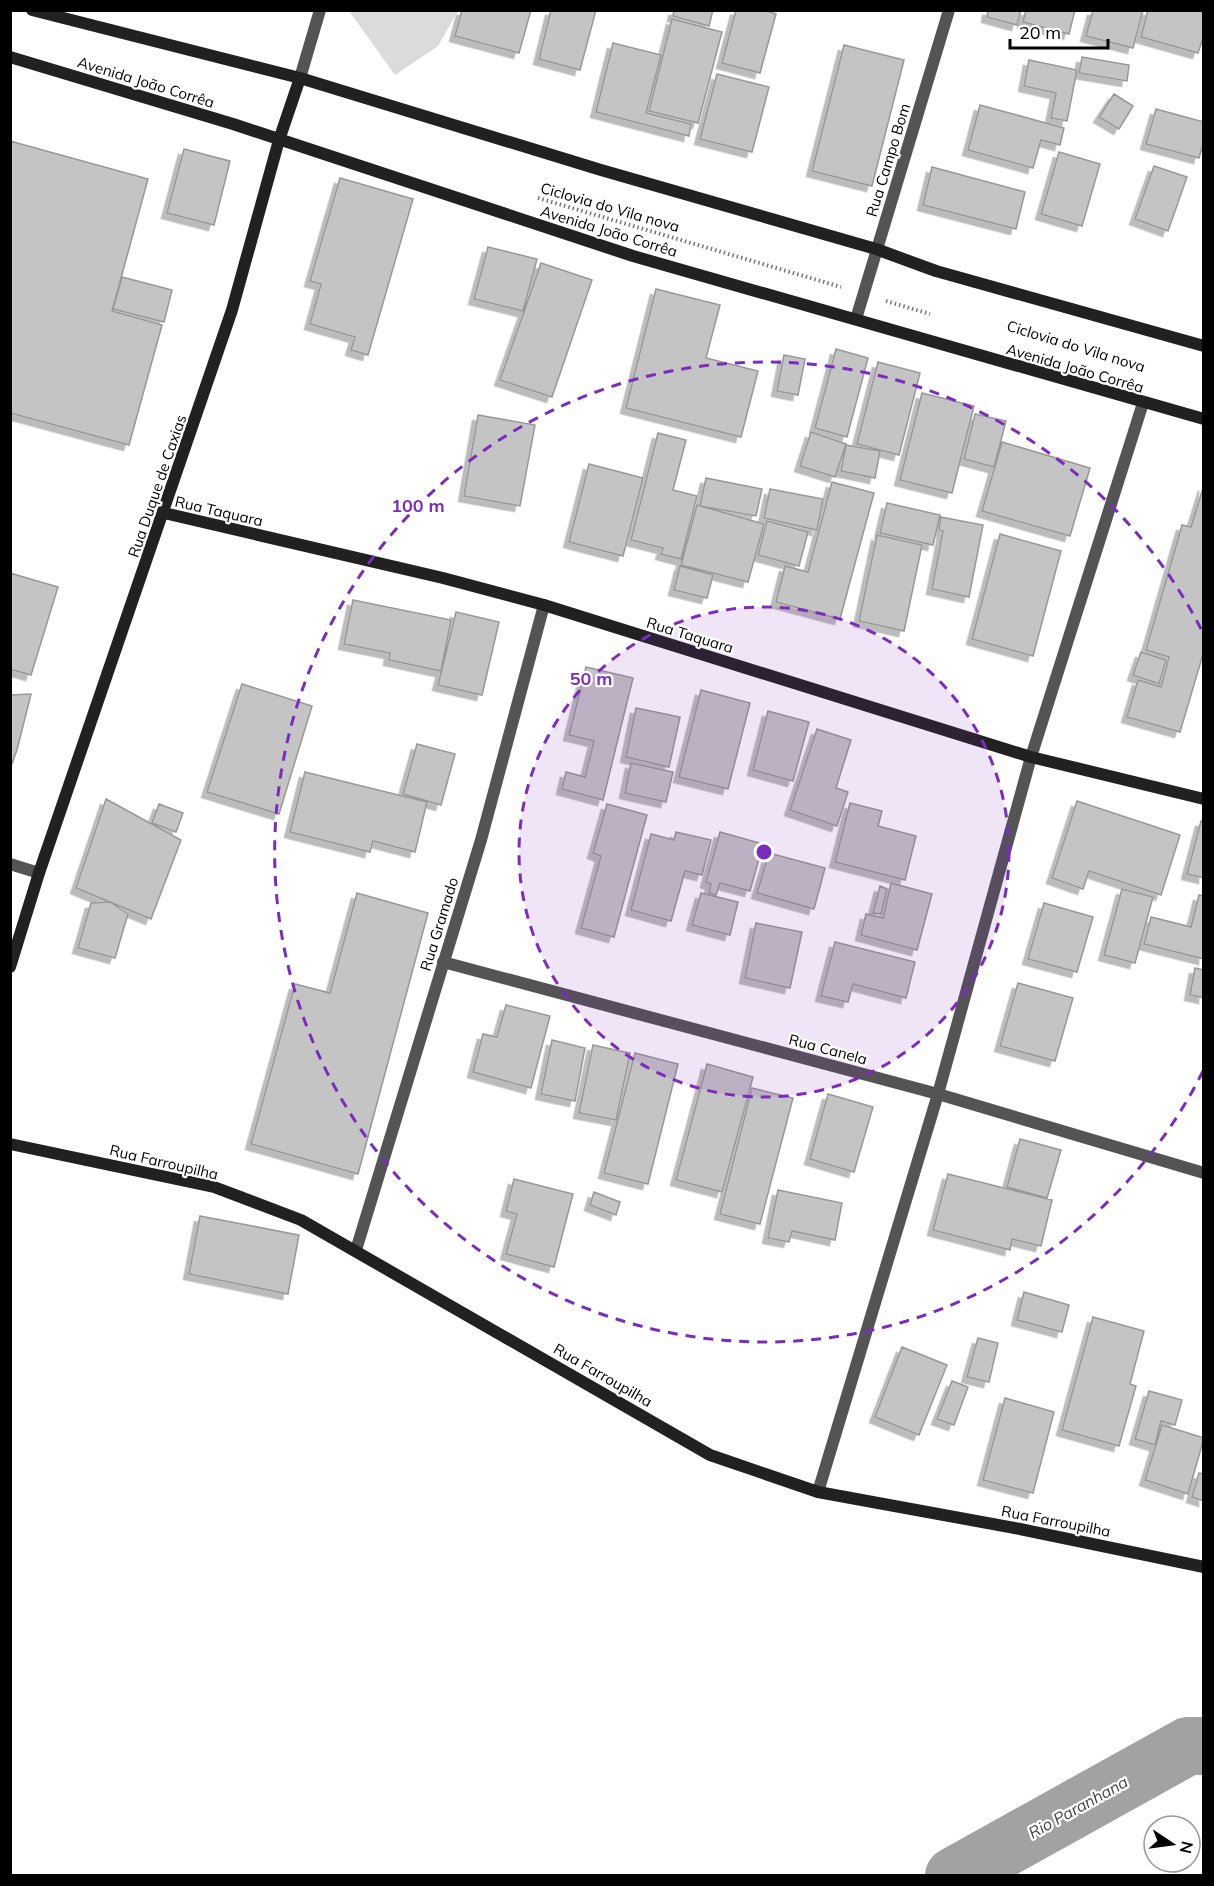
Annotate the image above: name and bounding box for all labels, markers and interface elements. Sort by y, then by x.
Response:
scale bar [1010,12,1108,50]
text: 20 m [1019,21,1061,44]
street label: Avenida João Corrêa [75,52,217,112]
street label: Rua Campo Bom [862,101,914,219]
street label: Ciclovia do Vila nova [538,178,682,236]
street label: Avenida João Corrêa [538,201,680,261]
street label: Ciclovia do Vila nova [1004,316,1148,376]
street label: Avenida João Corrêa [1004,339,1146,397]
street label: Rua Duque de Caxias [124,412,190,560]
street label: Rua Taquara [173,492,265,530]
text: 100 m [391,494,445,517]
street label: Rua Taquara [644,613,736,657]
text: 50 m [570,667,612,690]
centre of rings [754,842,774,862]
street label: Rua Gramado [416,875,462,973]
street label: Rua Canela [787,1029,869,1069]
street label: Rua Farroupilha [108,1140,220,1184]
street label: Rua Farroupilha [550,1339,656,1411]
street label: Rua Farroupilha [1000,1501,1112,1541]
water label: Rio Paranhana [1025,1771,1132,1843]
north arrow [1142,1814,1202,1874]
text: N [1176,1839,1198,1856]

